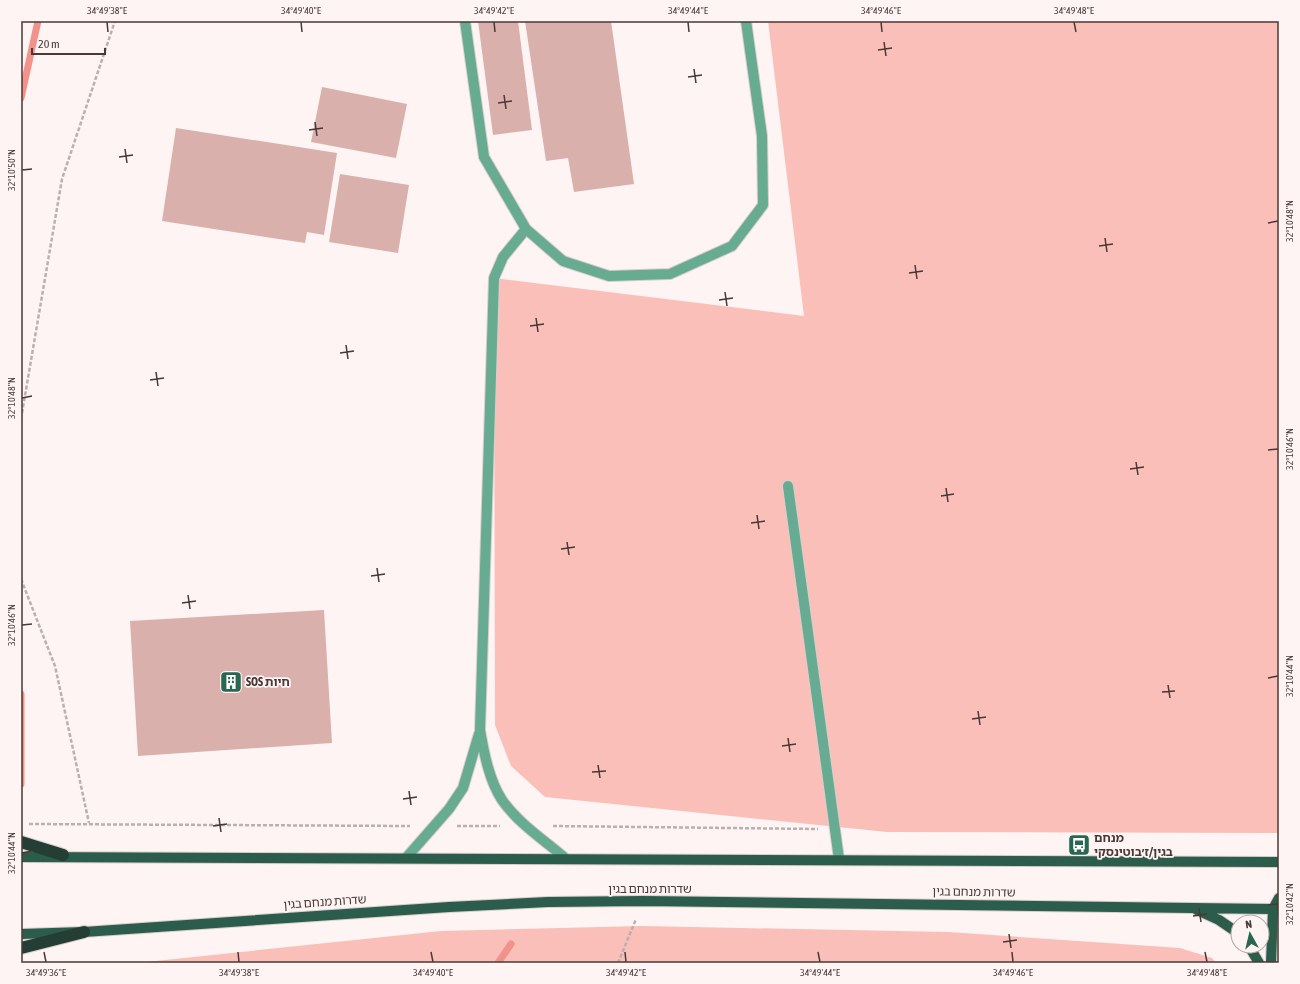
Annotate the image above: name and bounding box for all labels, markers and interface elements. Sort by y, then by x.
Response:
text: 34°49'38"E [87,5,128,16]
text: 34°49'40"E [281,5,322,16]
text: 34°49'42"E [474,5,515,16]
text: 34°49'44"E [668,5,709,16]
text: 34°49'46"E [861,5,902,16]
text: 34°49'48"E [1054,5,1095,16]
scale bar [32,30,105,56]
text: 20 m [38,37,60,51]
text: 32°10'50"N [6,149,17,191]
text: 32°10'48"N [1284,200,1295,242]
text: 32°10'48"N [6,377,17,419]
text: 32°10'46"N [1284,428,1295,470]
text: 32°10'46"N [6,604,17,646]
text: 32°10'44"N [1284,655,1295,697]
building icon: SOS חיות [218,669,244,695]
place label: SOS חיות [246,675,290,689]
place label: מנחם בגין/ז׳בוטינסקי [1094,831,1173,859]
text: 32°10'44"N [6,832,17,874]
bus stop icon: מנחם בגין/ז׳בוטינסקי [1066,832,1092,858]
street label: שדרות מנחם בגין [608,882,692,896]
text: 32°10'42"N [1284,883,1295,925]
street label: שדרות מנחם בגין [932,884,1016,900]
street label: שדרות מנחם בגין [283,892,367,912]
north arrow [1230,914,1270,954]
text: N [1245,918,1253,930]
text: 34°49'36"E [26,967,67,978]
text: 34°49'38"E [219,967,260,978]
text: 34°49'40"E [413,967,454,978]
text: 34°49'42"E [606,967,647,978]
text: 34°49'44"E [800,967,841,978]
text: 34°49'46"E [993,967,1034,978]
text: 34°49'48"E [1187,967,1228,978]

